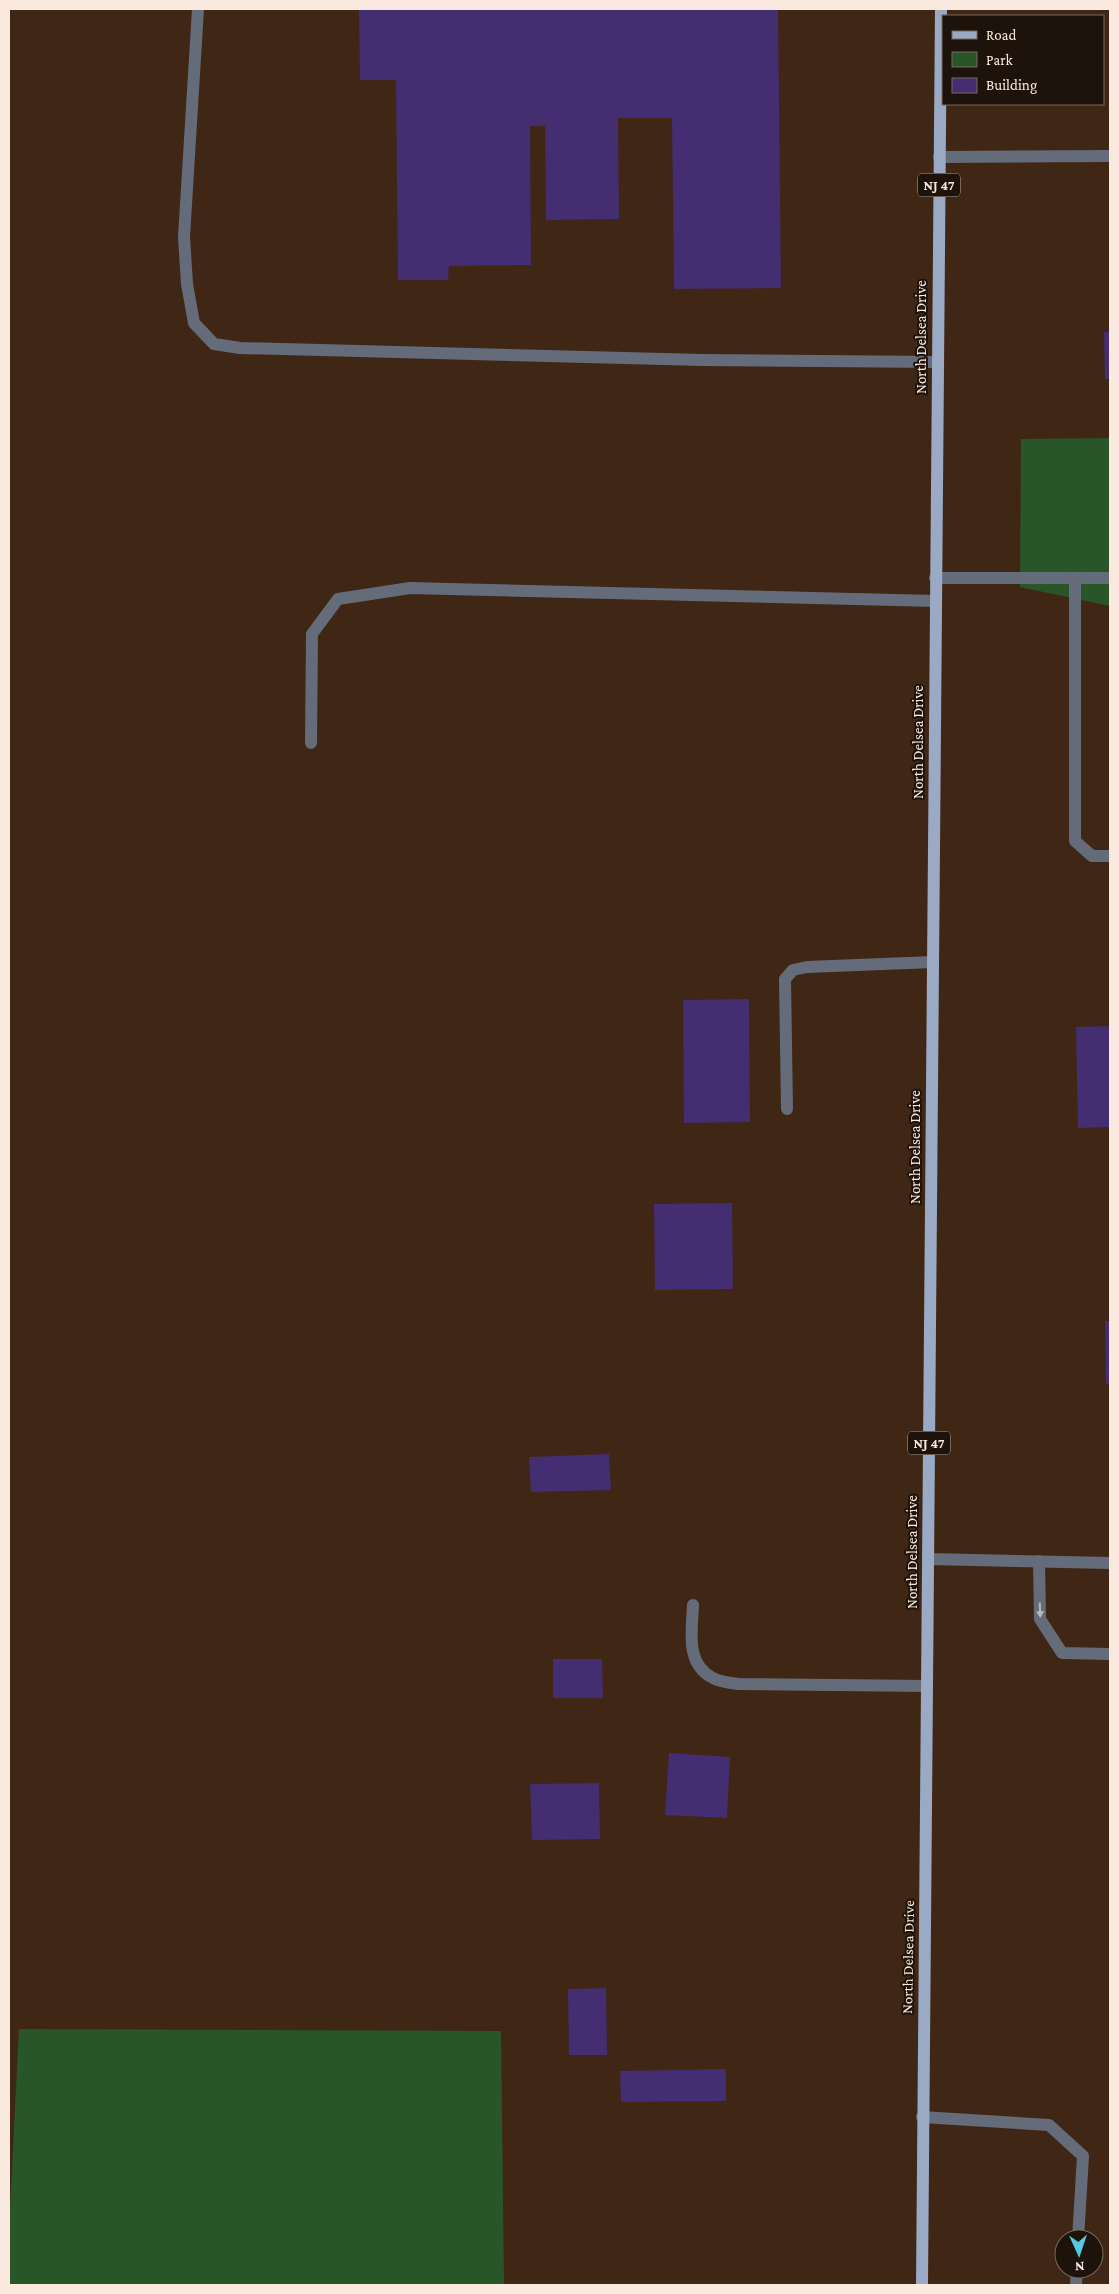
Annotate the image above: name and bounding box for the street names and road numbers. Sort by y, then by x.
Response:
road number: NJ 47 [918,174,960,196]
street label: North Delsea Drive [913,280,929,394]
street label: North Delsea Drive [910,685,926,799]
street label: North Delsea Drive [907,1090,923,1204]
road number: NJ 47 [908,1432,950,1455]
street label: North Delsea Drive [904,1495,920,1609]
street label: North Delsea Drive [899,1900,917,2014]

